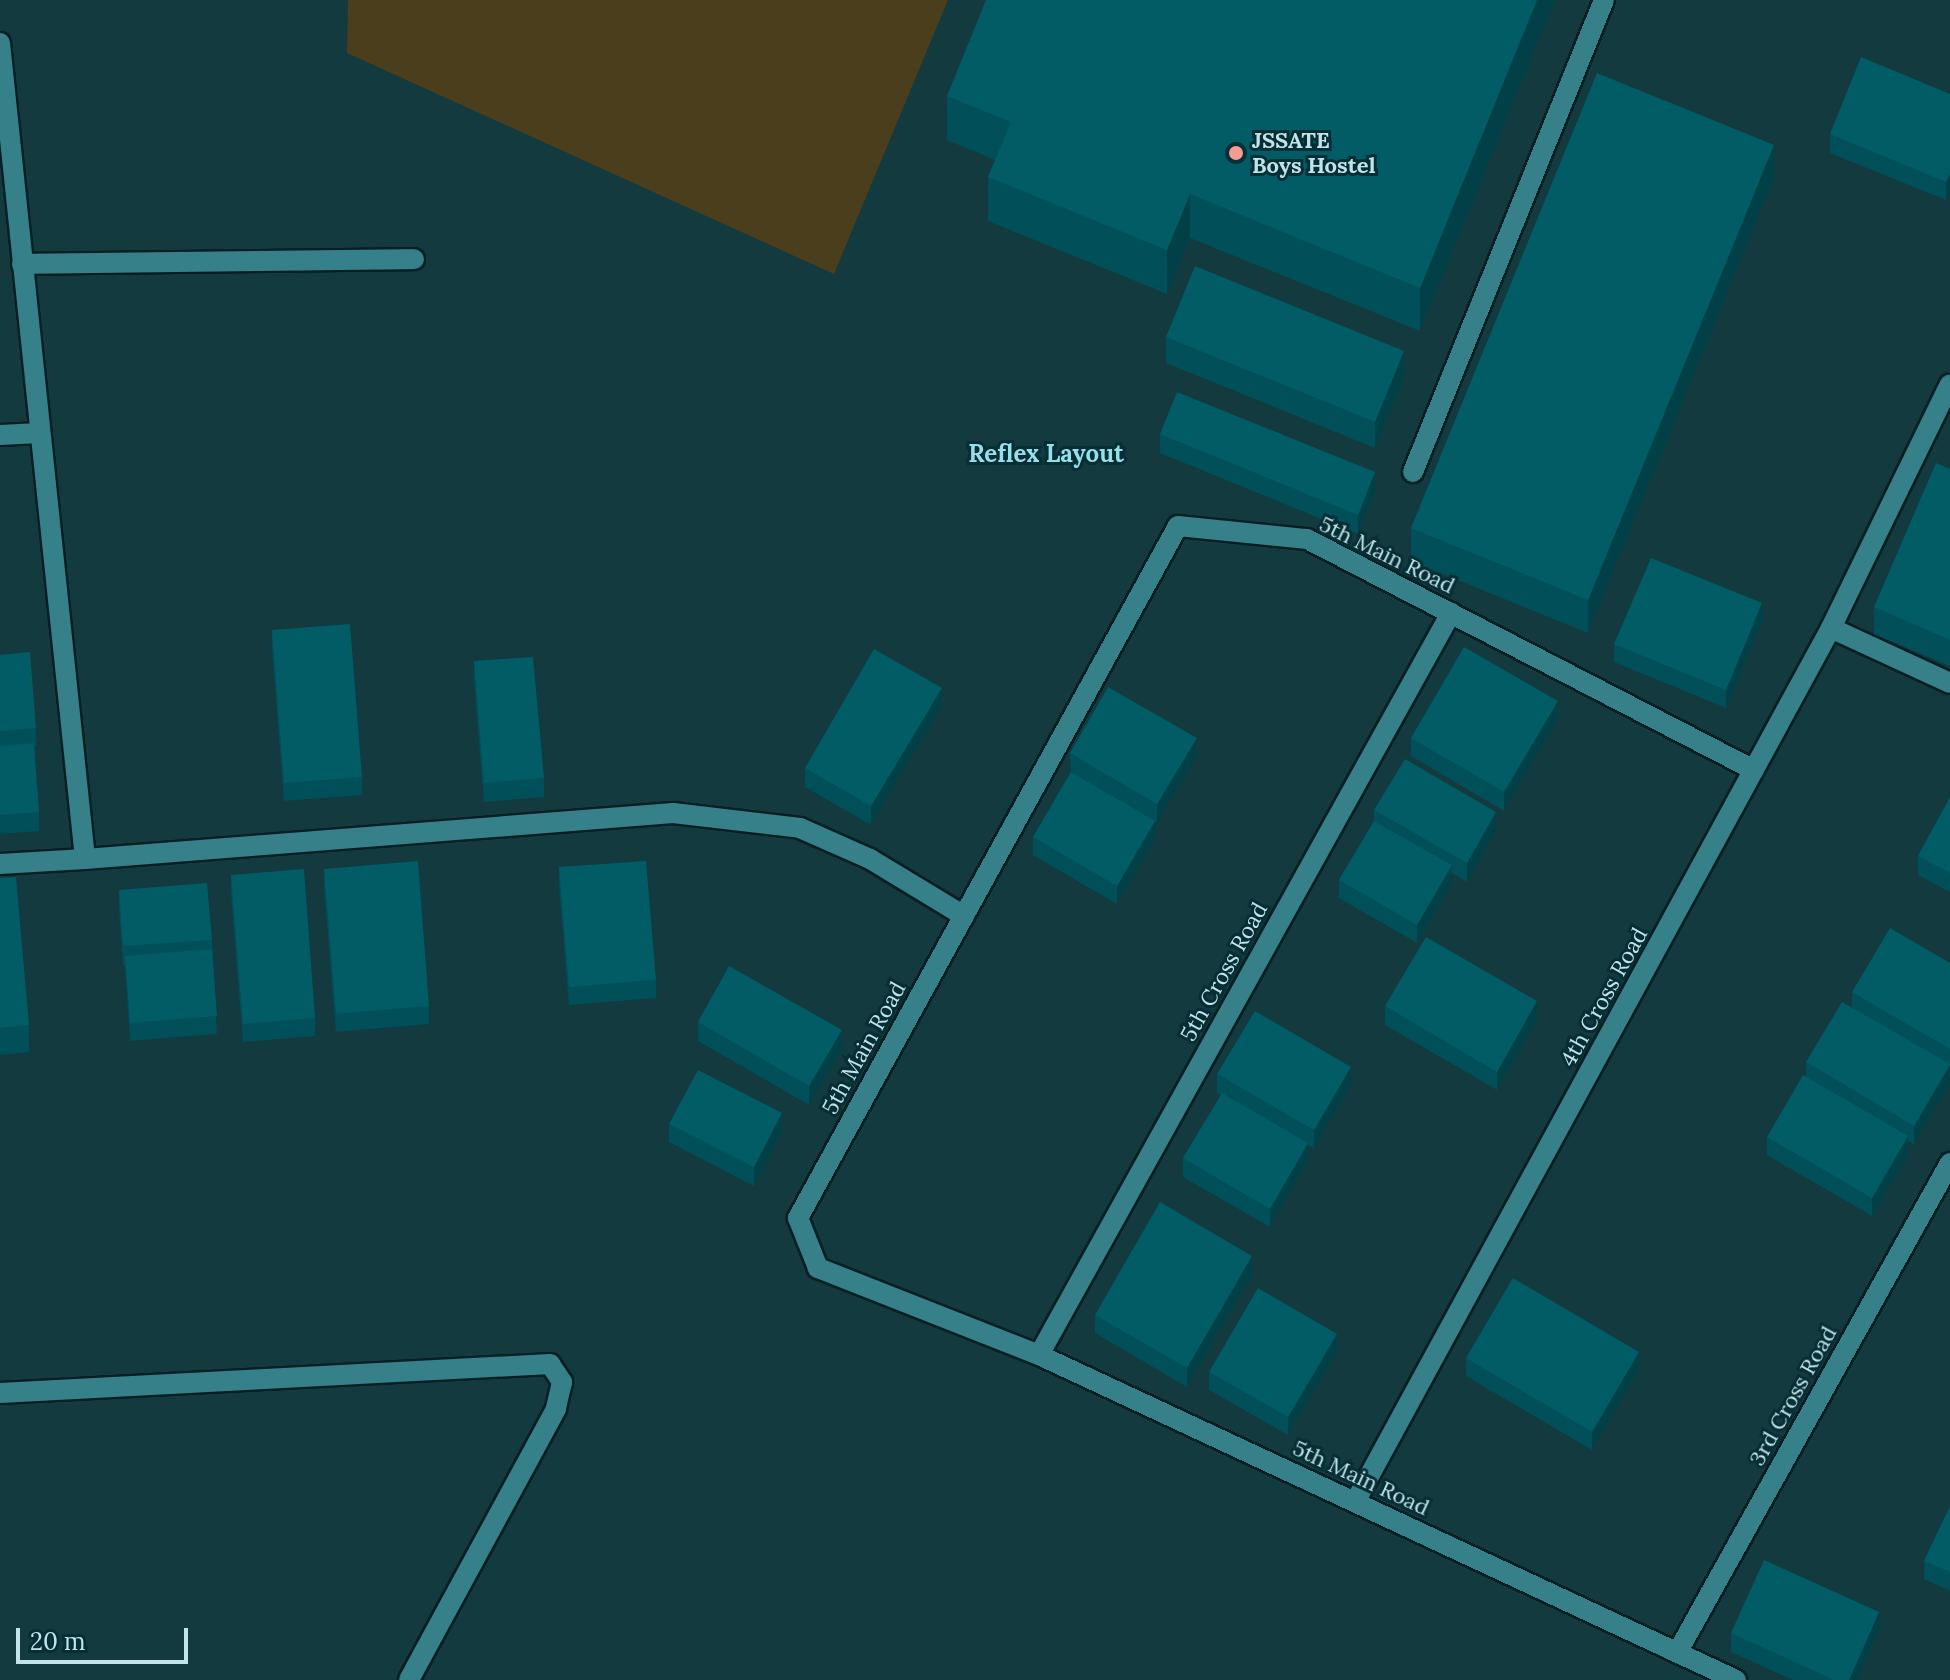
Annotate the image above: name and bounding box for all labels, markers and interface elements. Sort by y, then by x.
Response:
place label: JSSATE Boys Hostel [1252,127,1376,178]
marker: JSSATE Boys Hostel [1227,144,1245,162]
district label: Reflex Layout [968,440,1124,468]
street label: 5th Main Road [1315,511,1459,599]
street label: 5th Cross Road [1175,898,1273,1046]
street label: 4th Cross Road [1555,923,1653,1071]
street label: 5th Main Road [817,977,911,1119]
street label: 3rd Cross Road [1744,1322,1842,1470]
street label: 5th Main Road [1289,1435,1433,1521]
scale bar [20,1612,192,1662]
text: 20 m [30,1626,86,1657]

